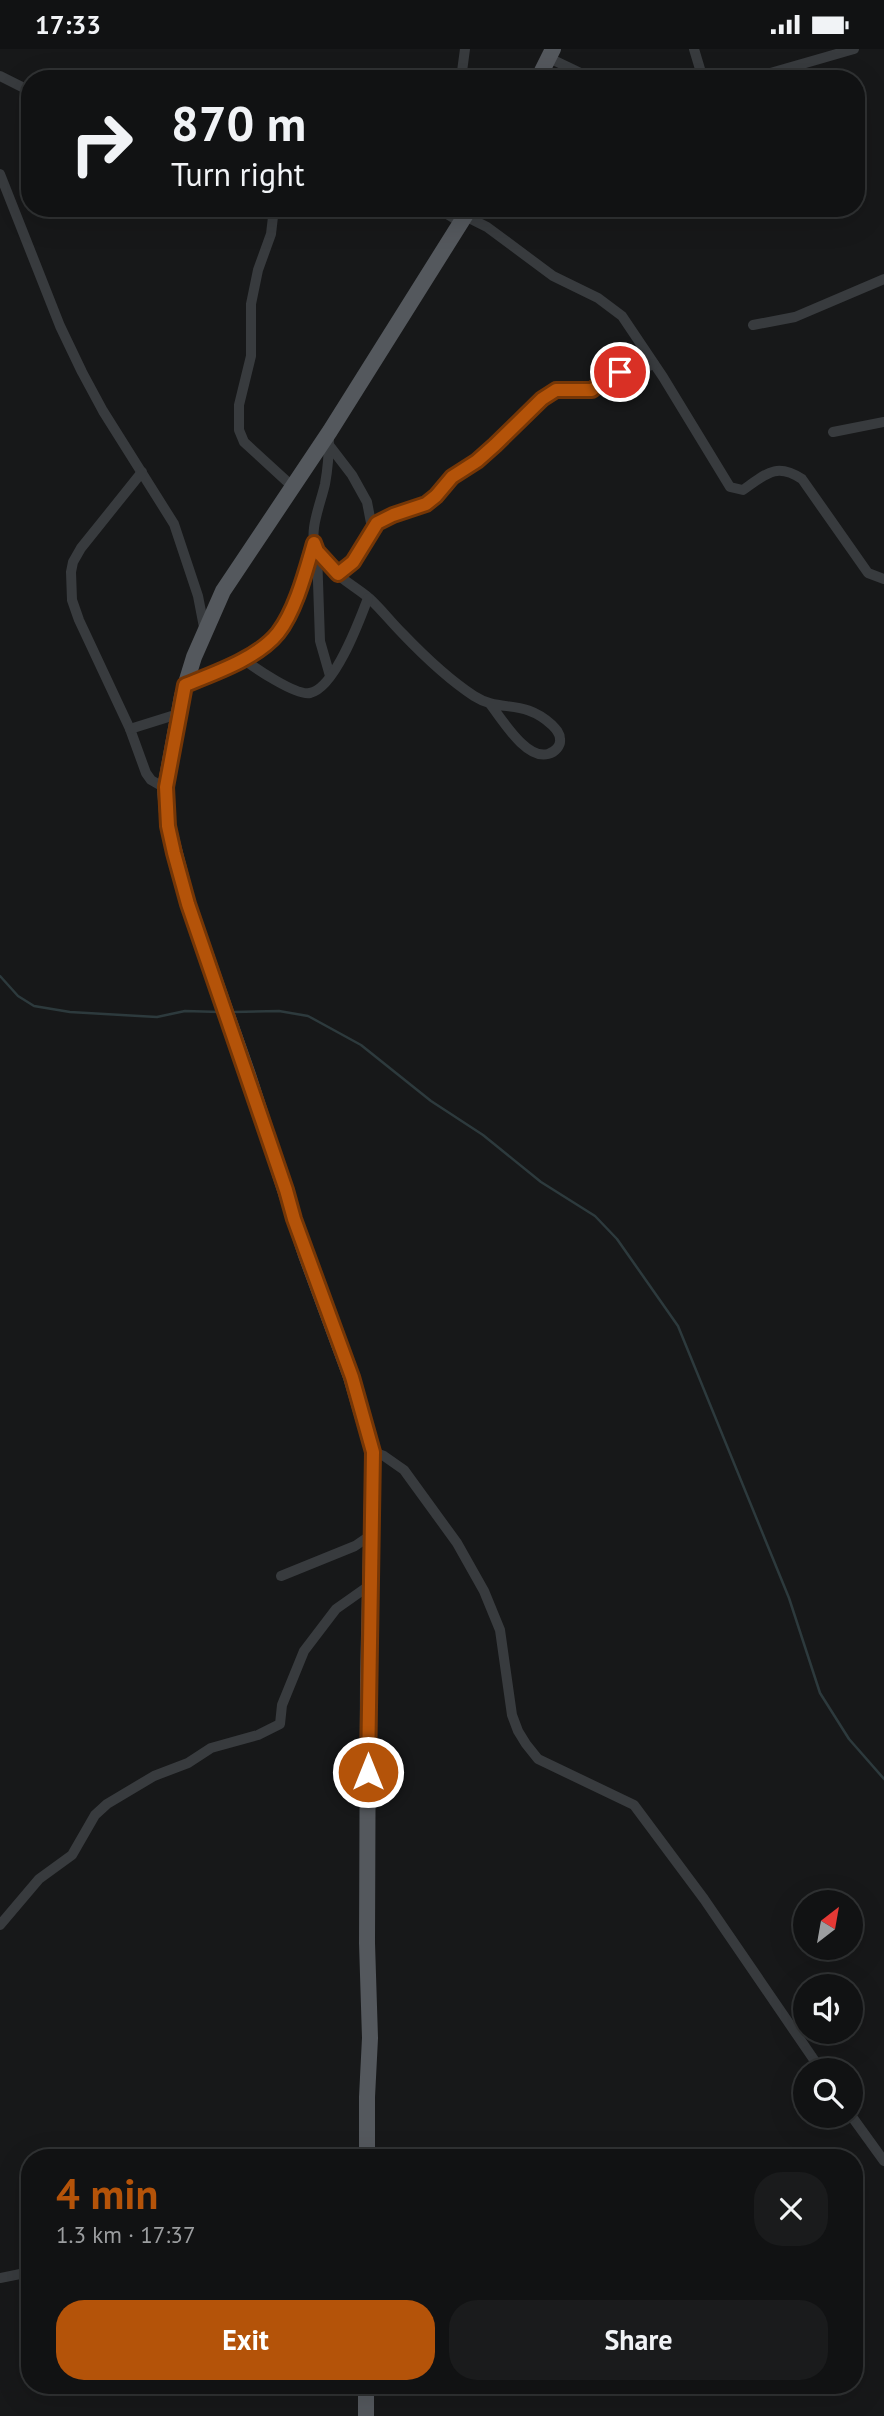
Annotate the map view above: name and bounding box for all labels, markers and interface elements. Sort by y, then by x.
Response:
text: 17:33 [35,8,101,41]
text: 870 m [171,91,306,155]
icon: right [56,98,147,189]
text: Turn right [171,153,305,195]
pin [590,342,650,402]
icon: arrive [601,353,639,391]
position arrow [331,1735,405,1809]
north arrow [793,1890,863,1960]
map controls [793,1890,863,2128]
button: sound [793,1974,863,2044]
button: search [793,2058,863,2128]
text: 4 min [56,2166,158,2221]
button: close [754,2172,828,2246]
text: 1.3 km · 17:37 [56,2220,195,2249]
button: Exit [56,2300,435,2380]
button: Share [449,2300,828,2380]

